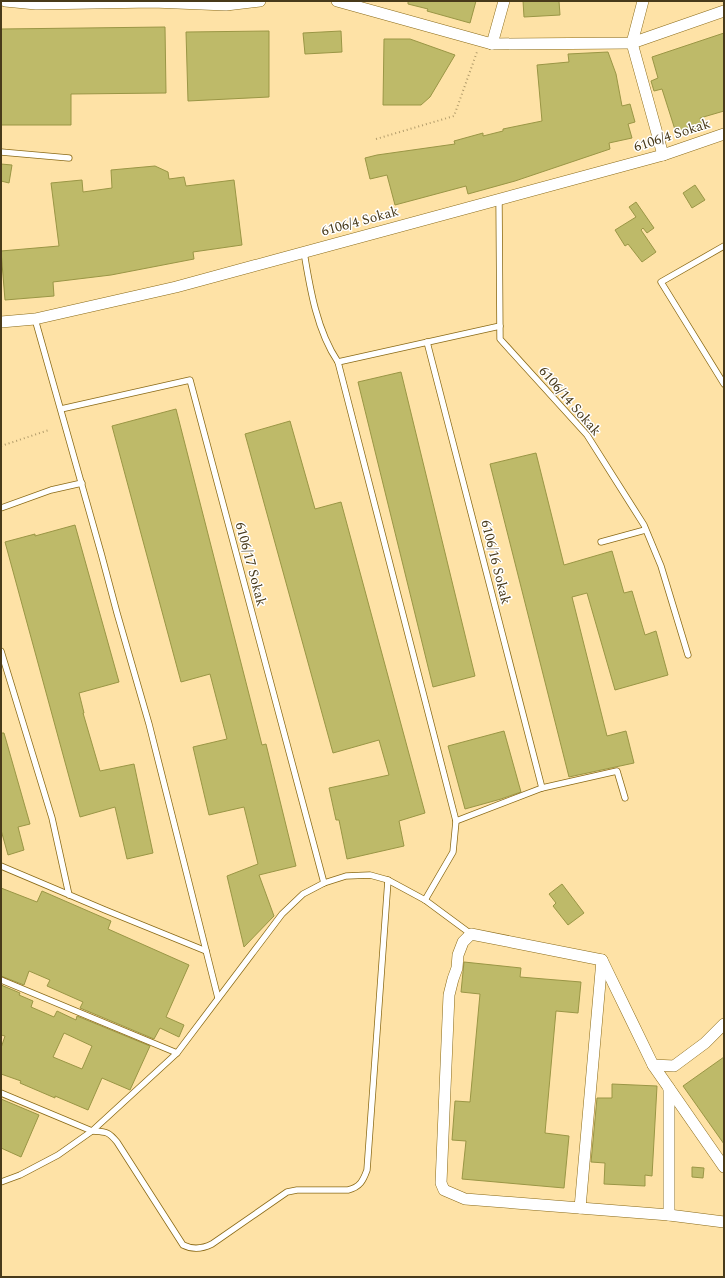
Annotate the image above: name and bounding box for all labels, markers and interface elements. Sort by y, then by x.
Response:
street label: 6106/4 Sokak [631,113,713,157]
street label: 6106/4 Sokak [319,201,401,241]
street label: 6106/14 Sokak [534,361,606,441]
street label: 6106/16 Sokak [475,518,517,607]
street label: 6106/17 Sokak [230,520,272,609]

